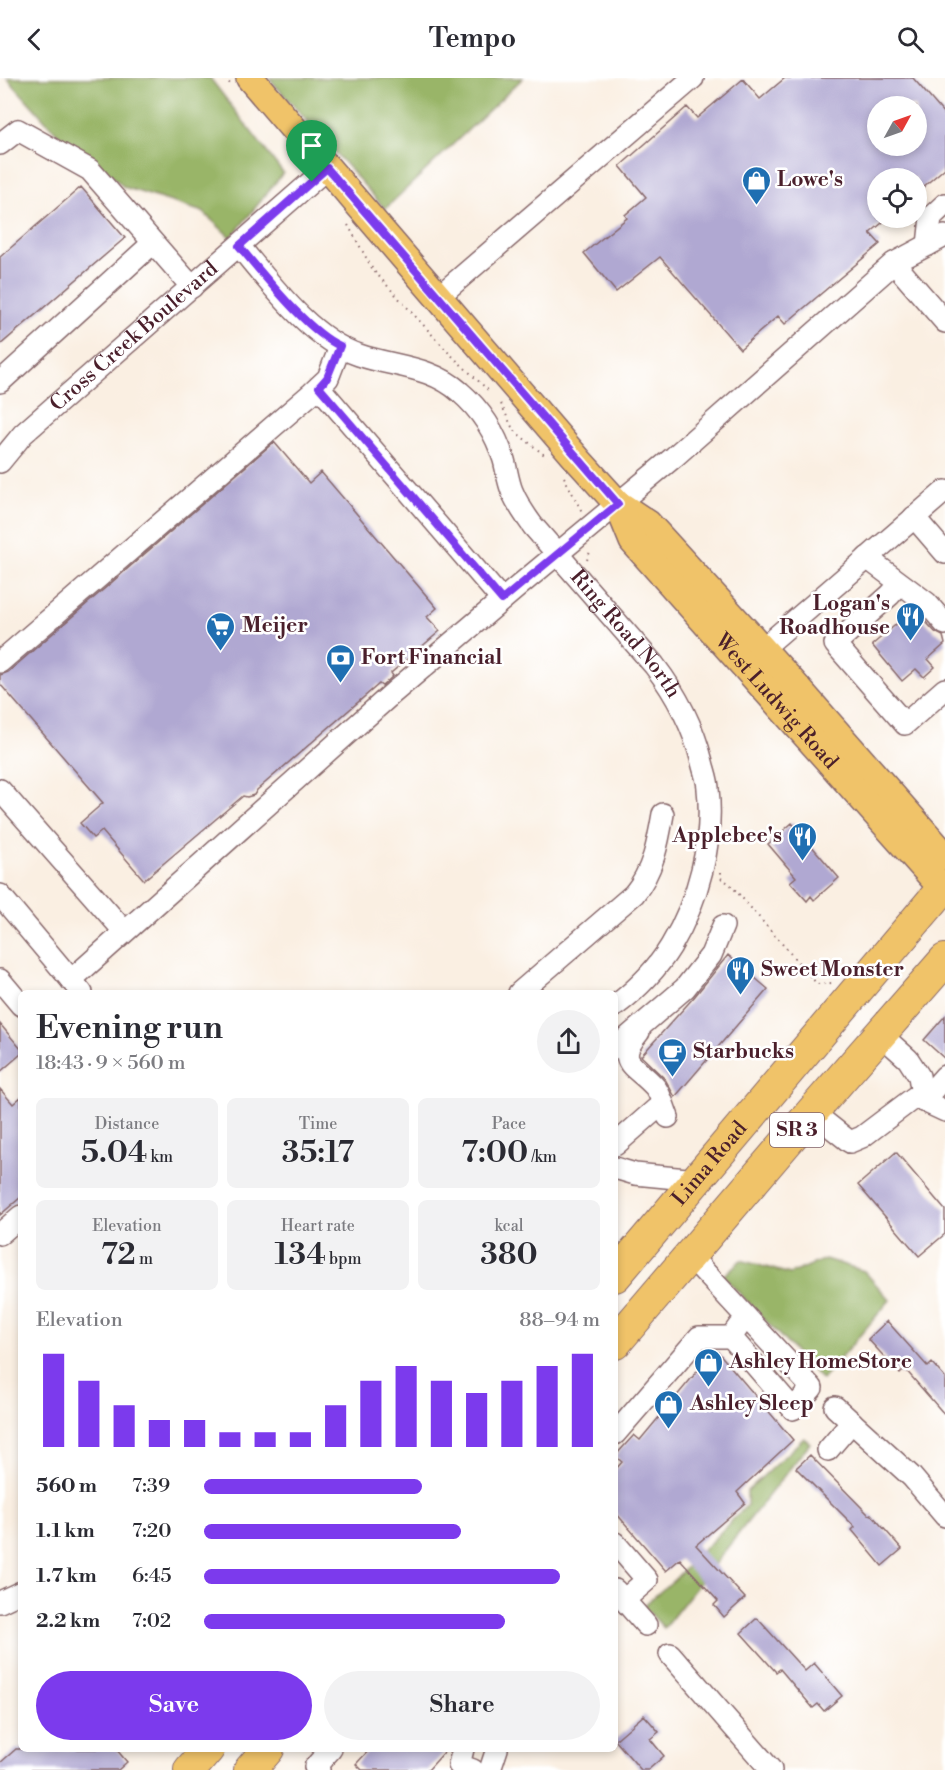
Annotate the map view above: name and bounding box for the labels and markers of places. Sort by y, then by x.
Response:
pin [286,120,337,182]
shop icon: Lowe's [740,164,772,206]
place label: Lowe's [777,167,843,193]
place label: Logan's Roadhouse [779,591,890,641]
restaurant icon: Logan's Roadhouse [895,600,927,642]
supermarket icon: Meijer [205,610,237,652]
place label: Meijer [242,613,308,639]
bank icon: Fort Financial [324,642,356,684]
place label: Fort Financial [361,645,502,671]
restaurant icon: Applebee's [787,820,819,862]
place label: Applebee's [671,823,782,849]
restaurant icon: Sweet Monster [724,954,756,996]
place label: Sweet Monster [761,957,904,983]
cafe icon: Starbucks [656,1036,688,1078]
place label: Starbucks [693,1039,794,1065]
shop icon: Ashley HomeStore [692,1346,724,1388]
place label: Ashley HomeStore [728,1349,912,1375]
shop icon: Ashley Sleep [653,1388,685,1430]
place label: Ashley Sleep [689,1391,814,1417]

